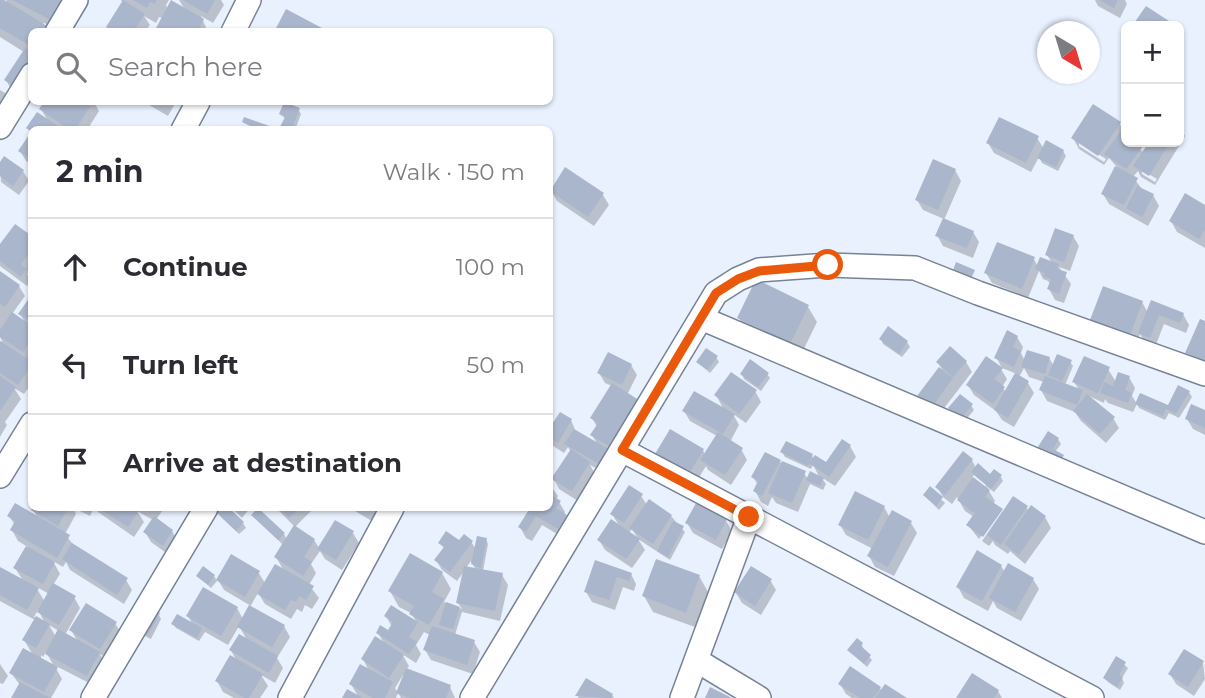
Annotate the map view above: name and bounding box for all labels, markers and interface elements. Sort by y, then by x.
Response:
north arrow [1037,21,1100,84]
map controls [1121,21,1184,147]
button: + [1121,21,1184,84]
search box [28,28,553,105]
icon: search [52,48,90,86]
text: Search here [108,51,263,83]
button: − [1121,84,1184,147]
text: 2 min [56,153,143,190]
text: Walk · 150 m [382,158,525,186]
icon: ahead [56,248,94,286]
route start [812,249,843,280]
text: Continue [123,251,248,283]
text: 100 m [456,253,525,281]
icon: left [56,346,94,384]
text: Turn left [123,349,239,381]
text: 50 m [466,351,525,379]
icon: arrive [56,444,94,482]
text: Arrive at destination [123,447,402,479]
route end [733,501,764,532]

